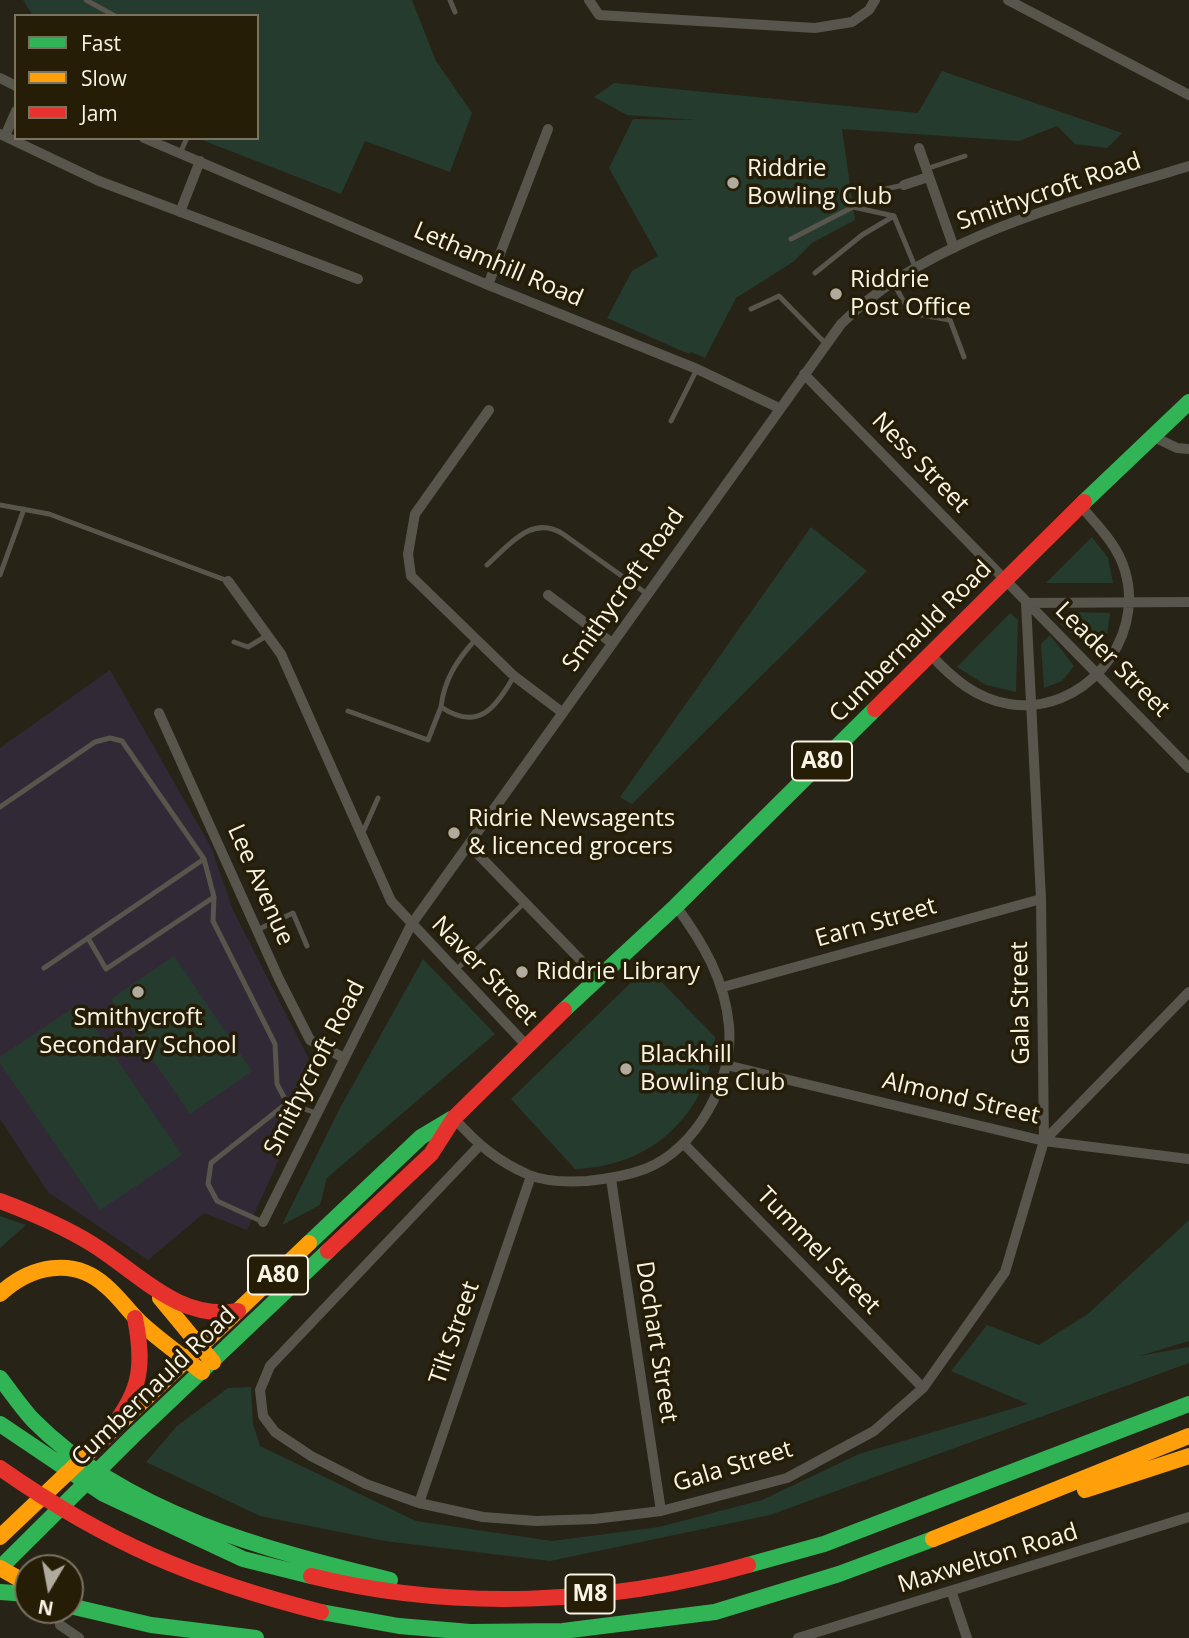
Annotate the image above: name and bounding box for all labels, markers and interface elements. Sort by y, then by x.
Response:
legend [14,14,259,140]
text: Fast [81,29,121,57]
text: Slow [81,64,127,92]
text: Jam [81,99,118,127]
street label: Smithycroft Road [953,147,1145,237]
place label: Riddrie Bowling Club [747,155,892,211]
marker: Riddrie Bowling Club [725,175,741,191]
street label: Lethamhill Road [409,216,587,314]
place label: Riddrie Post Office [850,266,971,322]
marker: Riddrie Post Office [828,286,844,302]
street label: Ness Street [865,407,975,519]
street label: Smithycroft Road [557,503,691,677]
street label: Cumbernauld Road [824,555,998,729]
street label: Leader Street [1049,597,1175,723]
road number: A80 [792,741,852,780]
place label: Ridrie Newsagents & licenced grocers [468,805,675,861]
street label: Lee Avenue [221,820,299,950]
marker: Ridrie Newsagents & licenced grocers [446,825,462,841]
street label: Earn Street [812,892,940,954]
street label: Naver Street [425,911,543,1031]
street label: Gala Street [1006,941,1036,1065]
place label: Riddrie Library [536,958,700,986]
marker: Riddrie Library [514,964,530,980]
street label: Smithycroft Road [258,976,372,1160]
marker: Smithycroft Secondary School [130,984,146,1000]
place label: Smithycroft Secondary School [39,1004,237,1060]
place label: Blackhill Bowling Club [640,1041,785,1097]
marker: Blackhill Bowling Club [618,1061,634,1077]
street label: Almond Street [880,1067,1042,1131]
street label: Tummel Street [750,1182,886,1320]
road number: A80 [248,1256,308,1294]
street label: Dochart Street [629,1259,683,1425]
street label: Tilt Street [424,1278,486,1388]
street label: Cumbernauld Road [66,1301,242,1473]
street label: Gala Street [670,1435,796,1499]
street label: Maxwelton Road [894,1518,1082,1600]
north arrow [14,1554,84,1624]
road number: M8 [566,1574,614,1614]
text: N [36,1594,56,1622]

